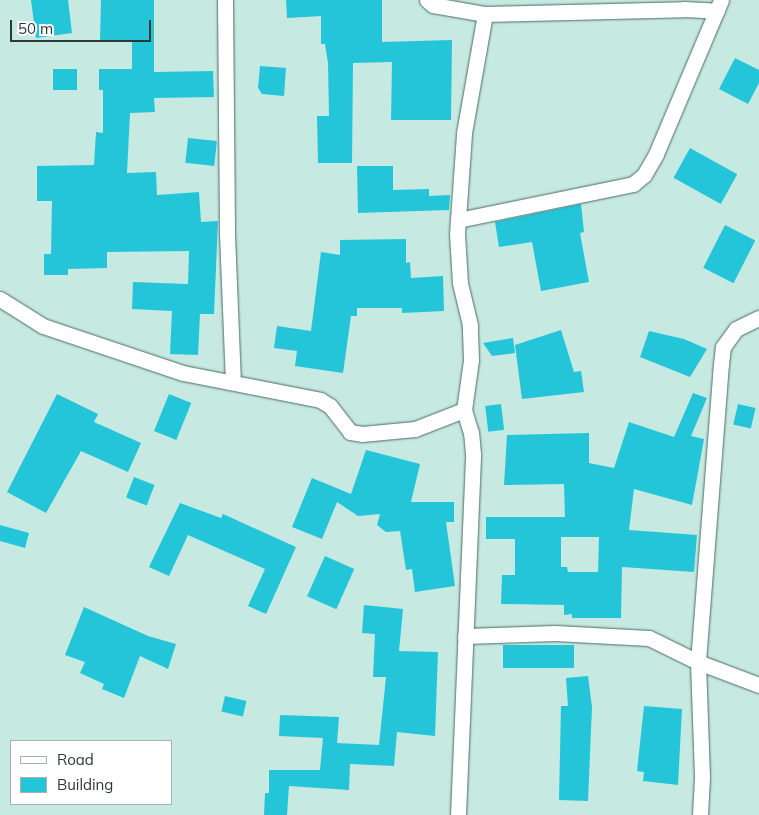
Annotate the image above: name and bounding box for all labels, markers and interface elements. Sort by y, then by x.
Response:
scale bar [12,10,154,42]
text: 50 m [18,19,53,38]
legend [10,740,172,805]
text: Road [57,750,94,769]
text: Building [57,775,113,794]

